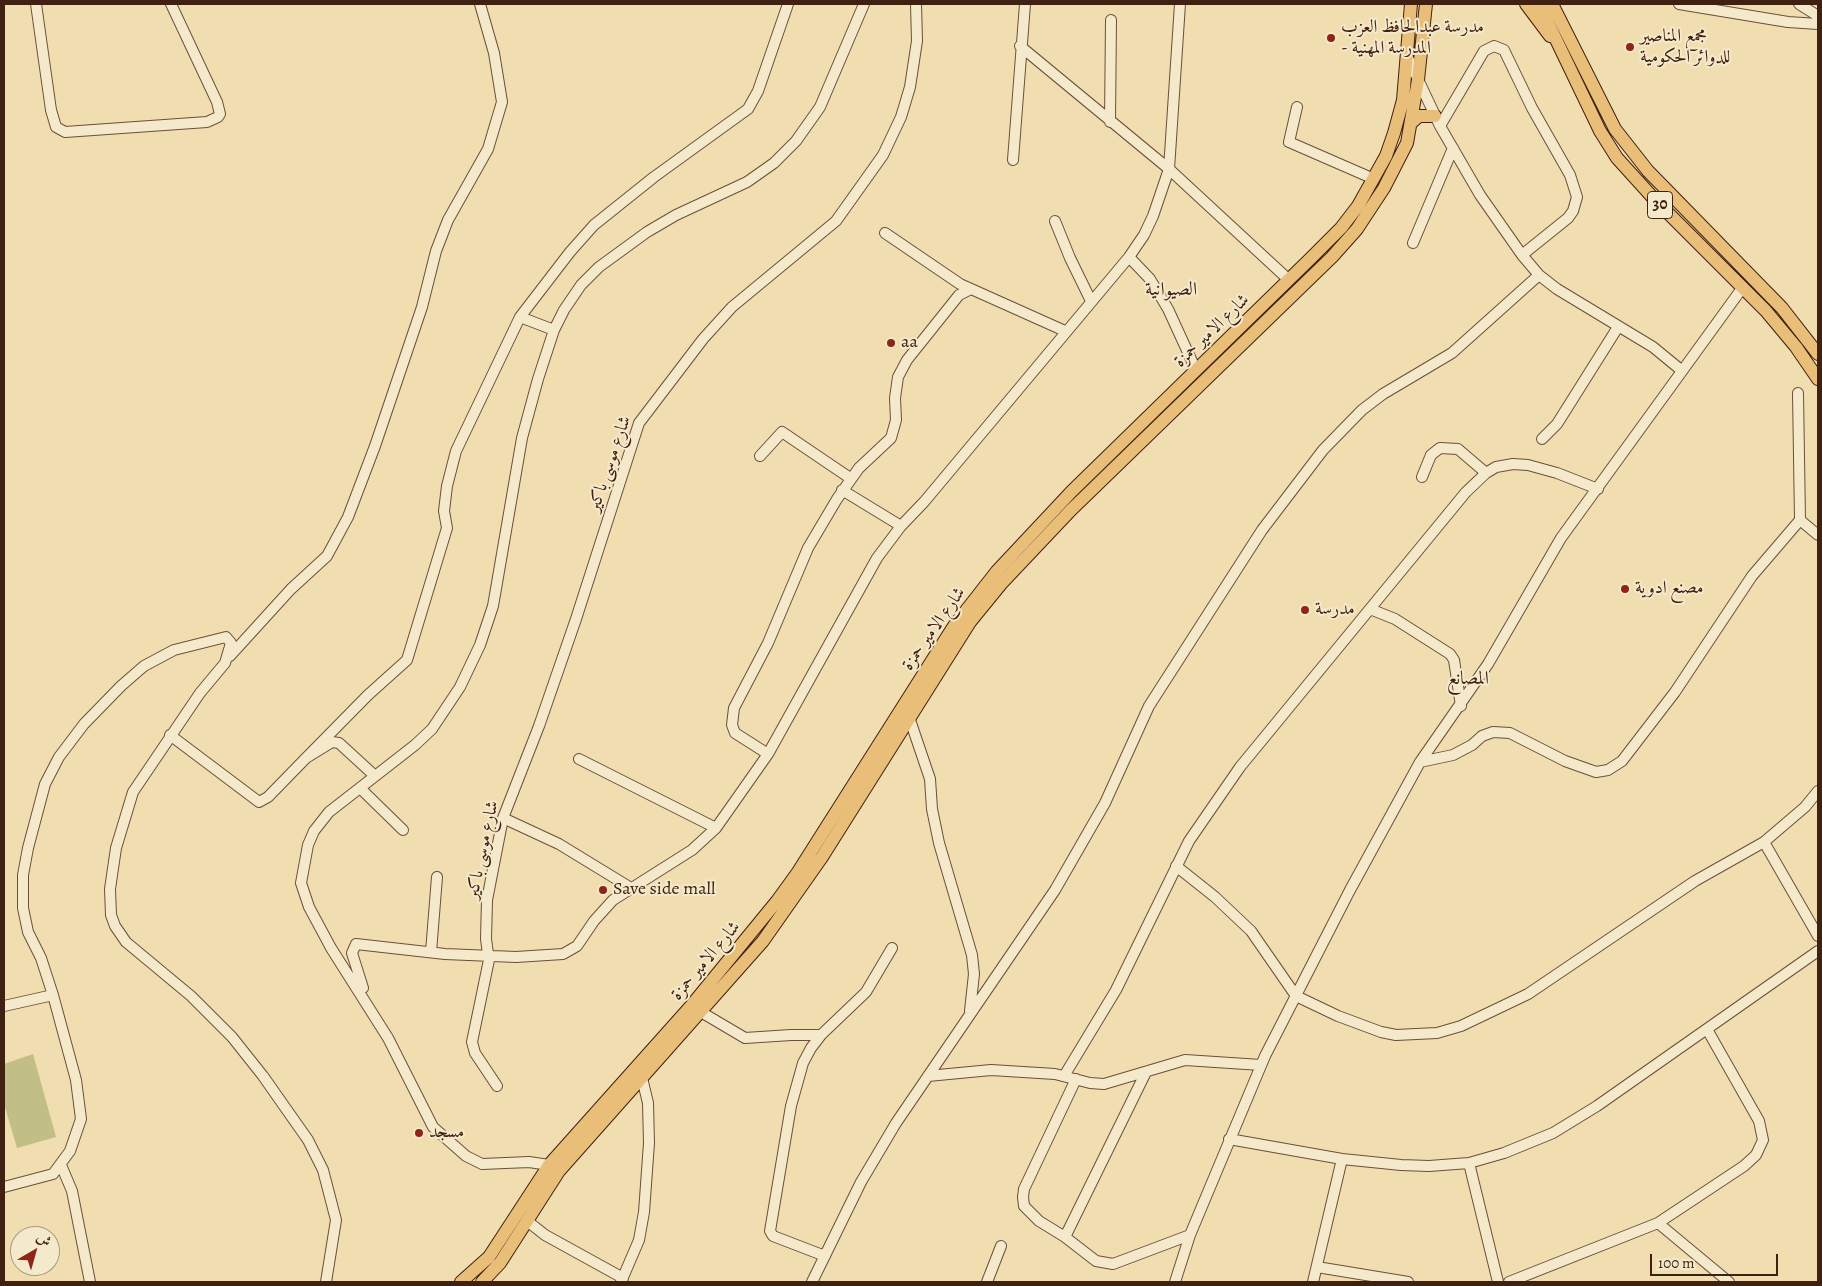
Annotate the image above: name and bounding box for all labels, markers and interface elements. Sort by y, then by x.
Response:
place label: مدرسة عبدالحافظ العزب - المدرسة المهنية [1341,17,1484,59]
place label: مجمع المناصير للدوائر الحكومية [1640,26,1730,68]
marker: مدرسة عبدالحافظ العزب - المدرسة المهنية [1325,32,1337,44]
marker: مجمع المناصير للدوائر الحكومية [1624,41,1636,53]
road number: 30 [1648,192,1672,218]
district label: الصيوانية [1145,279,1197,301]
street label: شارع الامير حمزة [1170,290,1254,372]
place label: aa [901,332,918,354]
marker: aa [885,337,897,349]
street label: شارع موسى باكير [583,413,637,515]
place label: مصنع ادوية [1635,578,1703,600]
street label: شارع الامير حمزة [897,583,971,675]
marker: مصنع ادوية [1619,583,1631,595]
place label: مدرسة [1315,599,1355,621]
marker: مدرسة [1299,604,1311,616]
district label: المصانع [1447,668,1489,690]
street label: شارع موسى باكير [462,799,504,901]
place label: Save side mall [613,879,715,901]
marker: Save side mall [597,884,609,896]
street label: شارع الامير حمزة [667,917,745,1005]
place label: مسجد [429,1122,464,1144]
marker: مسجد [413,1127,425,1139]
north arrow [10,1226,60,1276]
text: ش [33,1228,55,1251]
scale bar [1652,1244,1780,1276]
text: 100 m [1658,1253,1695,1273]

